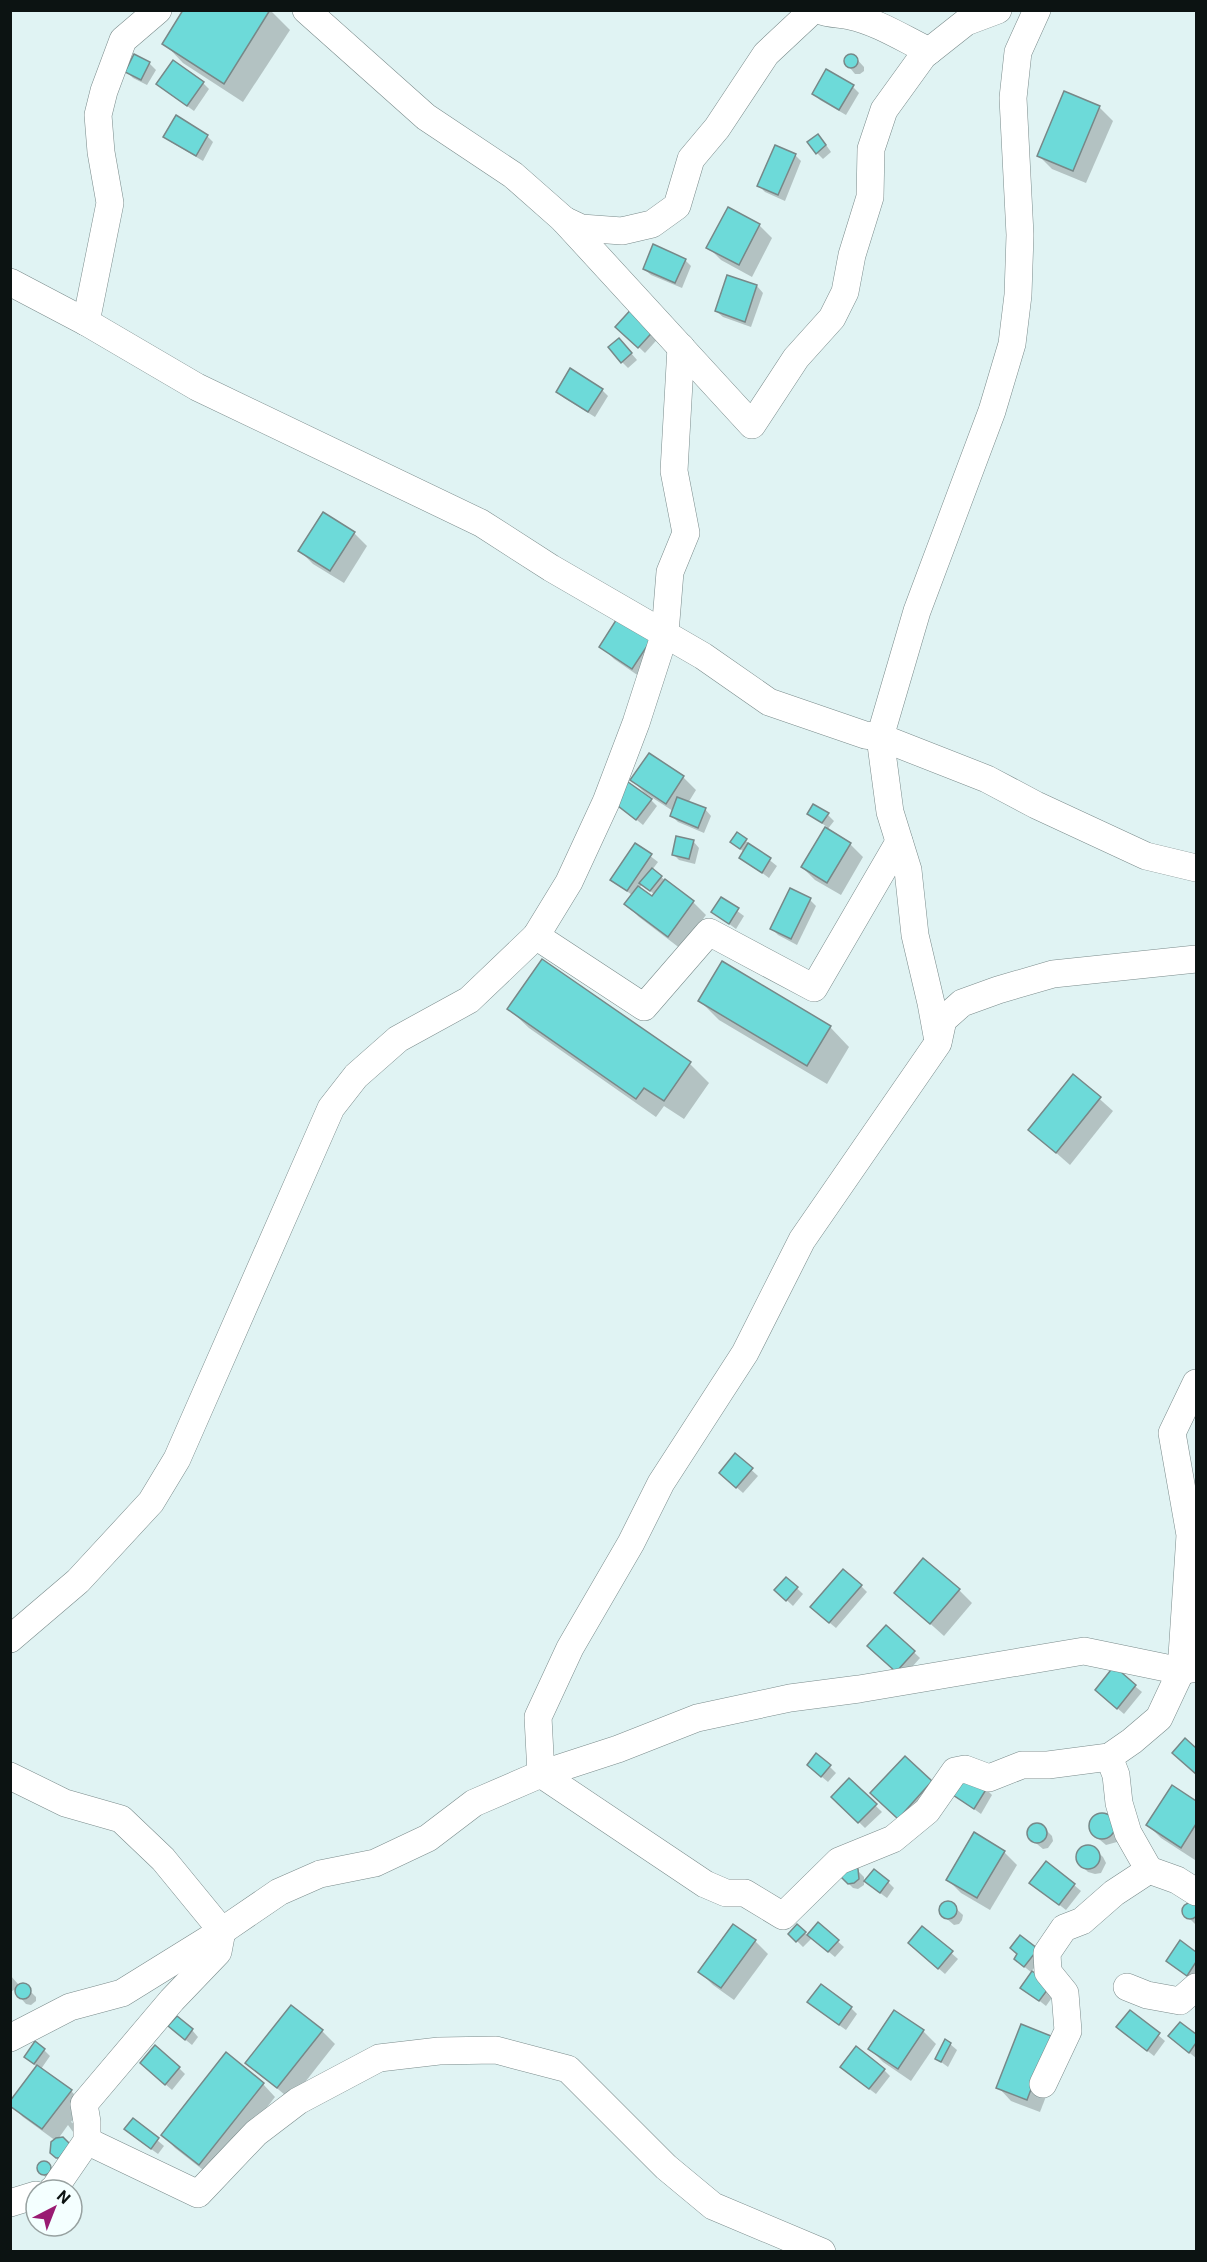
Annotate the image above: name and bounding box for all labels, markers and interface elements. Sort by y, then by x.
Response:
north arrow [24,2178,84,2238]
text: N [53,2186,74,2208]

